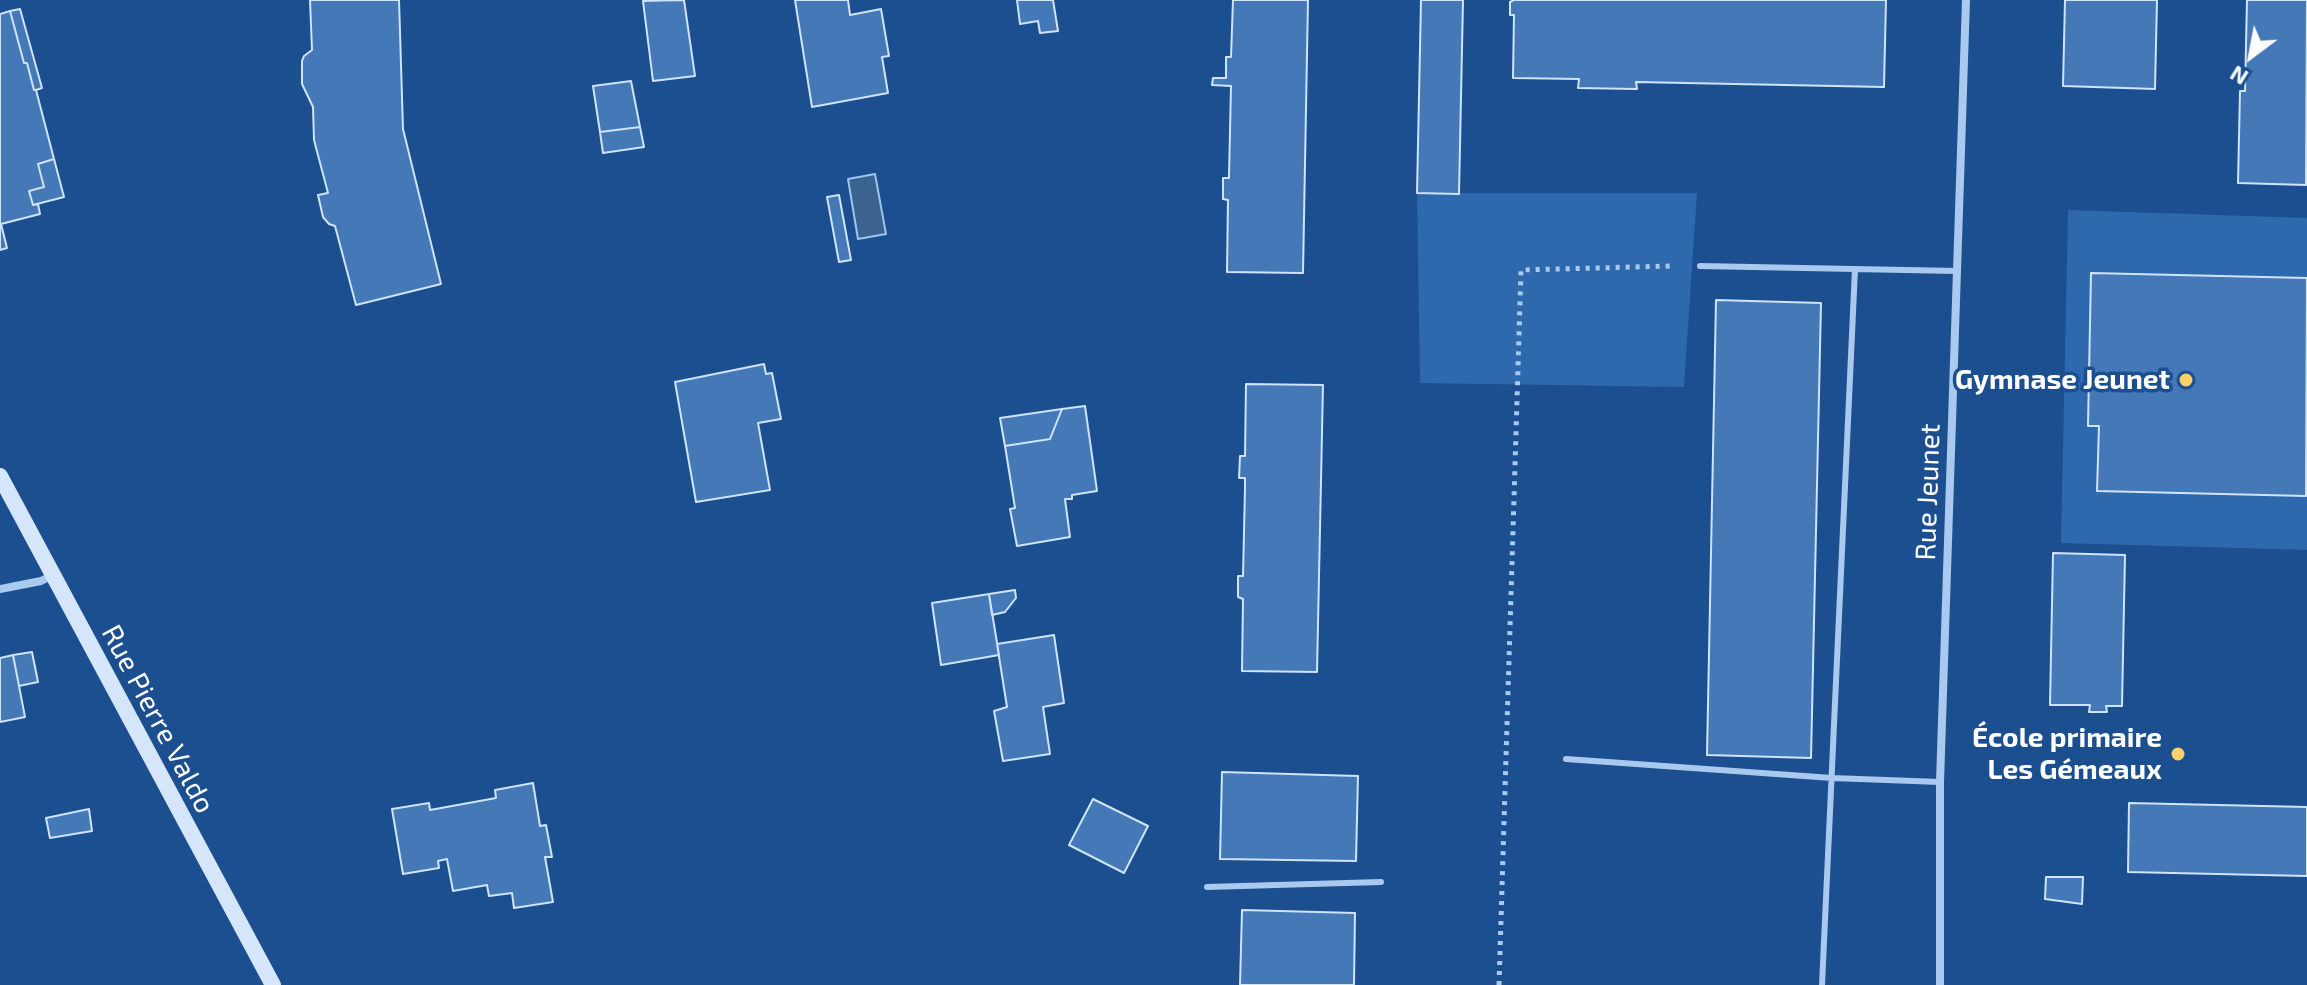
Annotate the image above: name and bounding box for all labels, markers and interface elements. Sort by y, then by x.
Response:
north arrow [2211,16,2291,96]
text: N [2225,61,2252,92]
place label: Gymnase Jeunet [1955,363,2170,397]
marker: Gymnase Jeunet [2177,371,2195,389]
street label: Rue Jeunet [1909,423,1947,561]
street label: Rue Pierre Valdo [94,619,222,819]
place label: École primaire Les Gémeaux [1972,721,2162,787]
marker: École primaire Les Gémeaux [2169,745,2187,763]

